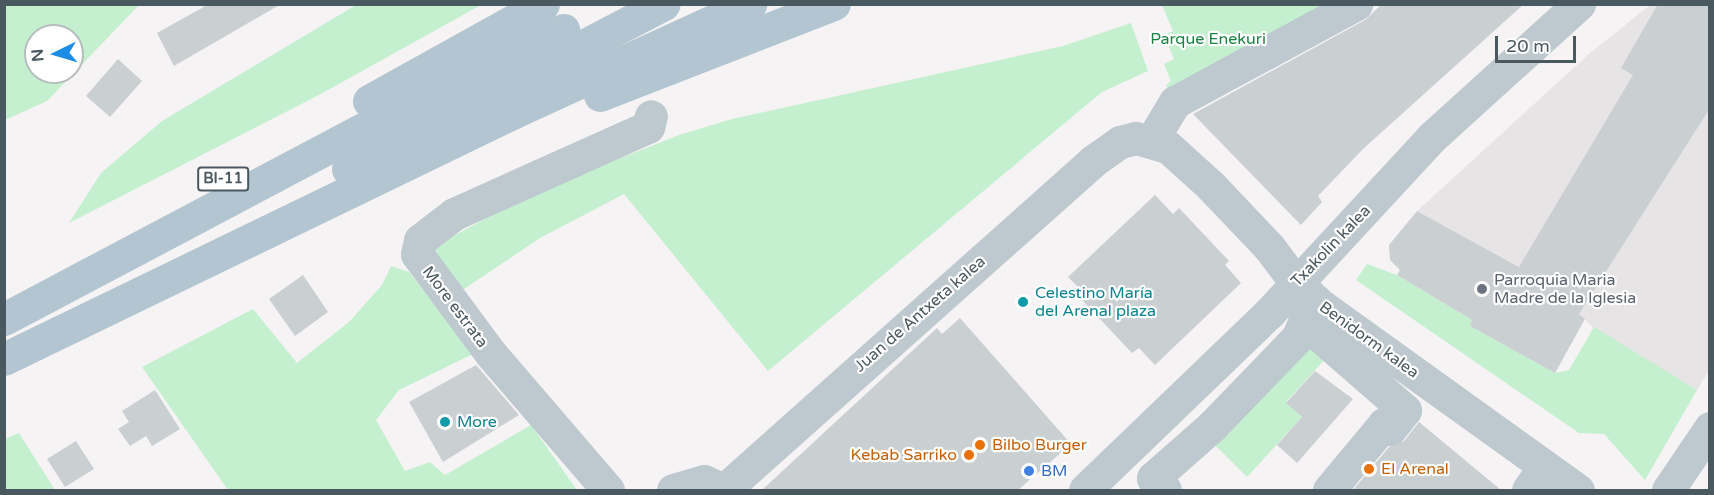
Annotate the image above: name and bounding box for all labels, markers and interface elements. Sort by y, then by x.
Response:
north arrow [24,24,84,84]
scale bar [1498,24,1579,62]
park label: Parque Enekuri [1150,29,1266,49]
text: 20 m [1506,35,1550,57]
text: N [28,48,49,63]
road number: BI-11 [196,167,250,191]
street label: Txakolin kalea [1287,201,1375,291]
street label: Juan de Antxeta kalea [851,252,989,376]
street label: More estrata [418,263,492,351]
place label: Parroquia Maria Madre de la Iglesia [1494,270,1636,308]
marker: Parroquia Maria Madre de la Iglesia [1475,282,1489,296]
place label: Celestino María del Arenal plaza [1035,283,1156,321]
marker: Celestino María del Arenal plaza [1016,295,1030,309]
street label: Benidorm kalea [1316,298,1422,382]
place label: More [457,412,497,432]
marker: More [438,415,452,429]
place label: Bilbo Burger [992,435,1087,455]
marker: Bilbo Burger [973,438,987,452]
place label: Kebab Sarriko [850,445,957,465]
marker: Kebab Sarriko [962,448,976,462]
place label: El Arenal [1381,459,1449,479]
place label: BM [1041,461,1068,481]
marker: El Arenal [1362,462,1376,476]
marker: BM [1022,464,1036,478]

